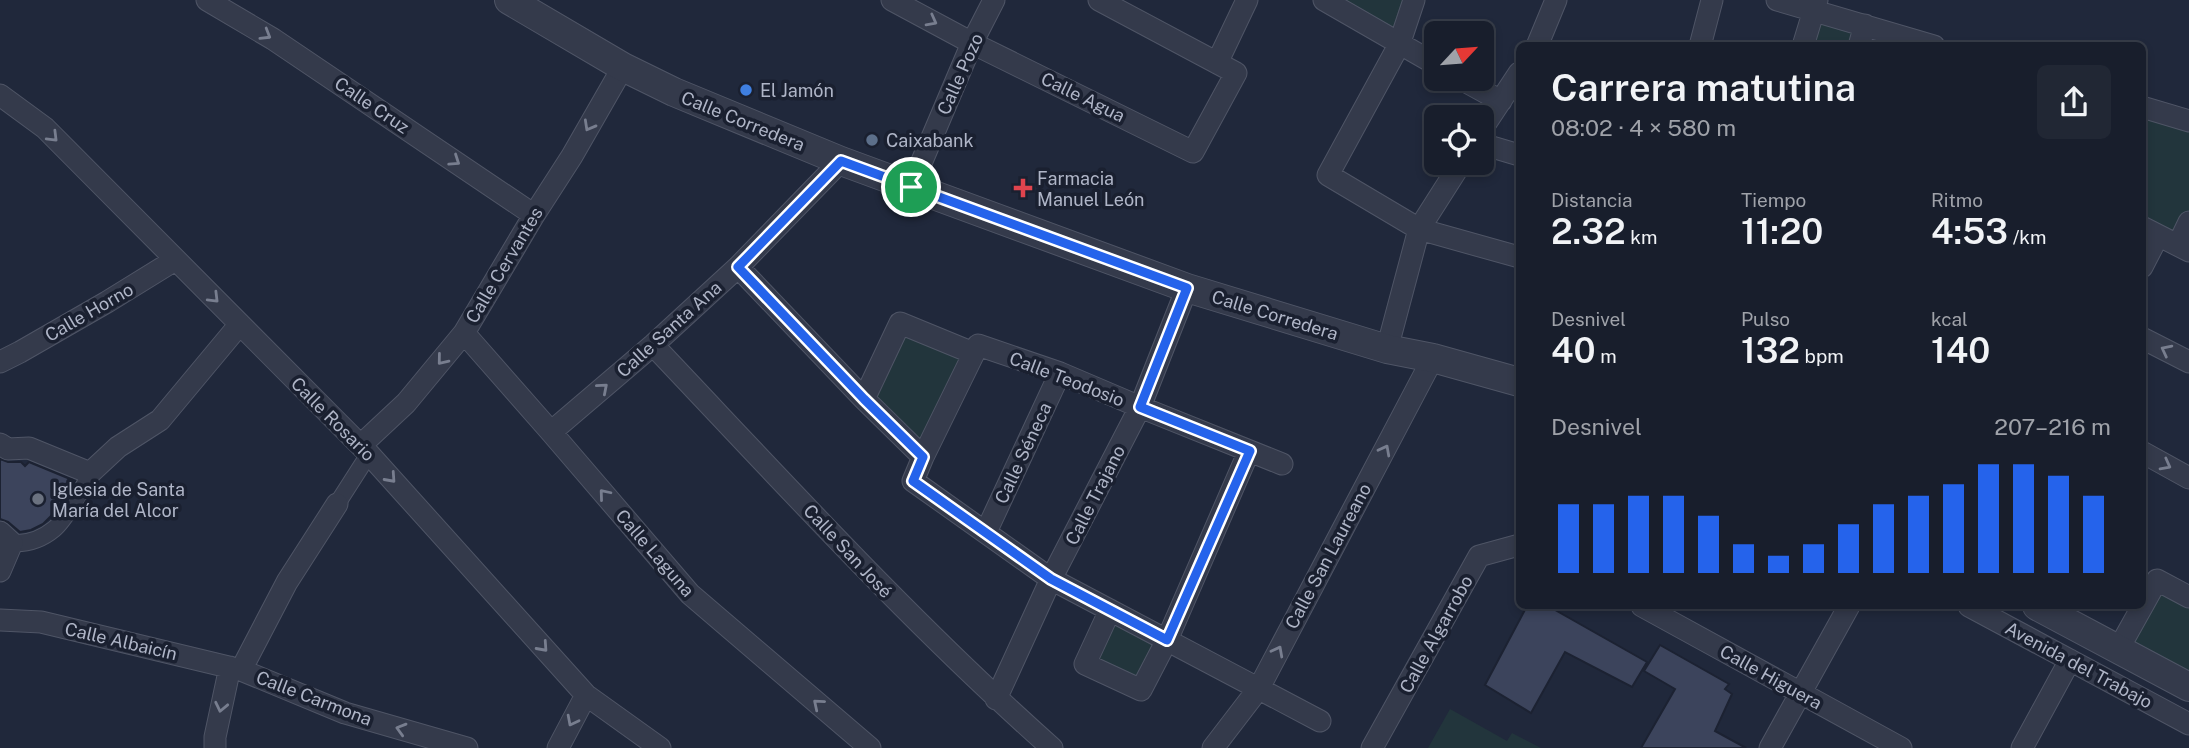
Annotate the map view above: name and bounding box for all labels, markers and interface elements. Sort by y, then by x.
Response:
one-way arrow [925,13,938,27]
north arrow [1424,21,1494,91]
map controls [1424,21,1494,175]
one-way arrow [258,27,271,40]
street label: Calle Pozo [933,30,987,118]
text: Carrera matutina [1551,65,1856,110]
button: share [2037,65,2111,139]
street label: Calle Agua [1038,68,1128,126]
street label: Calle Cruz [331,72,413,138]
place label: El Jamón [760,80,834,101]
marker: El Jamón [738,82,754,98]
street label: Calle Corredera [678,87,808,155]
button: locate [1424,105,1494,175]
text: 08:02 · 4 × 580 m [1551,114,1736,141]
one-way arrow [584,119,597,131]
one-way arrow [45,129,58,142]
place label: Caixabank [886,130,974,151]
marker: Caixabank [864,132,880,148]
one-way arrow [447,153,460,166]
pin [881,157,941,217]
icon: arrive [892,168,930,206]
place label: Farmacia Manuel León [1037,168,1145,210]
marker: Farmacia Manuel León [1015,180,1031,196]
text: Distancia [1551,189,1633,211]
text: Tiempo [1741,189,1806,211]
text: Ritmo [1931,189,1983,211]
street label: Calle Cervantes [461,203,547,327]
text: 2.32 [1551,211,1626,252]
text: 11:20 [1741,211,1823,252]
text: 4:53 [1931,211,2008,252]
text: km [1626,226,1657,248]
text: /km [2008,226,2046,248]
street label: Calle Santa Ana [612,277,726,381]
street label: Calle Horno [41,278,137,346]
street label: Calle Corredera [1209,286,1341,344]
one-way arrow [206,290,219,303]
text: Desnivel [1551,308,1626,330]
text: Pulso [1741,308,1790,330]
text: kcal [1931,308,1968,330]
text: 40 [1551,330,1596,371]
text: 132 [1741,330,1800,371]
text: 140 [1931,330,1990,371]
one-way arrow [2160,344,2173,358]
text: m [1596,345,1617,367]
text: bpm [1800,345,1844,367]
street label: Calle Teodosio [1007,347,1127,411]
one-way arrow [437,352,450,364]
street label: Calle Rosario [287,373,379,465]
one-way arrow [596,383,608,396]
street label: Calle Séneca [990,399,1056,507]
text: Desnivel [1551,413,1642,440]
text: 207–216 m [1994,413,2111,440]
street label: Calle Trajano [1061,442,1129,548]
one-way arrow [1376,444,1390,457]
one-way arrow [2158,457,2171,470]
one-way arrow [382,470,395,483]
place label: Iglesia de Santa María del Alcor [52,479,185,521]
street label: Calle San Laureano [1281,480,1375,632]
one-way arrow [600,489,612,502]
marker: Iglesia de Santa María del Alcor [30,491,46,507]
street label: Calle San José [799,500,897,602]
street label: Calle Laguna [611,505,699,601]
street label: Calle Algarrobo [1395,572,1477,696]
street label: Avenida del Trabajo [2002,617,2156,713]
street label: Calle Albaicín [63,618,179,664]
one-way arrow [535,639,547,652]
street label: Calle Higuera [1716,640,1826,714]
one-way arrow [1270,646,1284,658]
street label: Calle Carmona [253,666,375,730]
one-way arrow [814,700,827,712]
one-way arrow [215,701,230,713]
one-way arrow [567,714,580,726]
one-way arrow [396,723,408,738]

